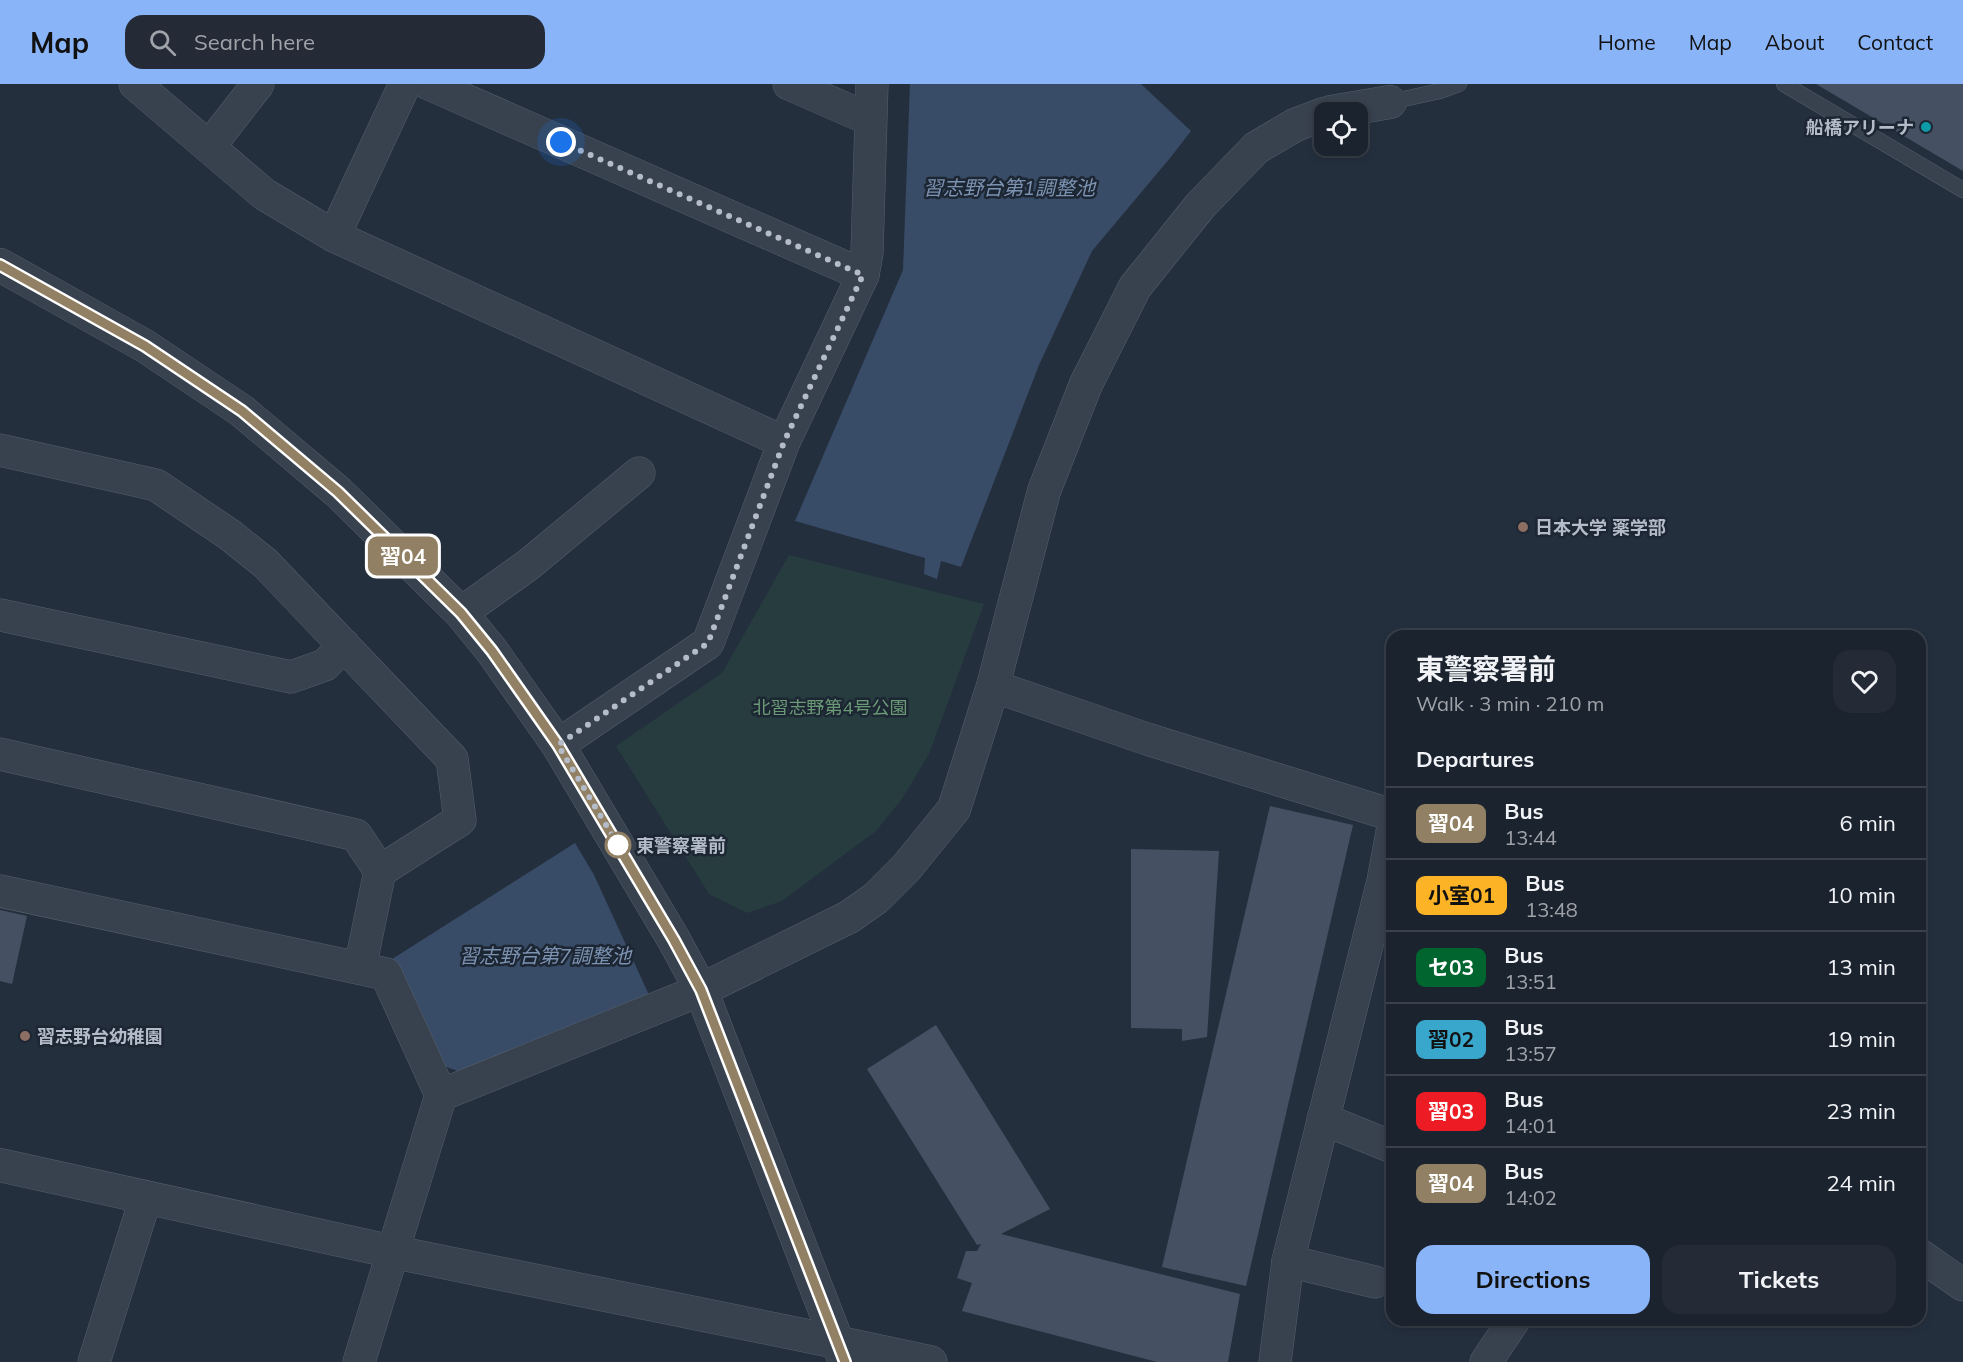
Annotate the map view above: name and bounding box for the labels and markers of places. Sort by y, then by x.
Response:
place label: 船橋アリーナ [1806,116,1914,139]
marker: 船橋アリーナ [1919,120,1933,134]
place label: 日本大学 薬学部 [1535,516,1666,539]
marker: 日本大学 薬学部 [1516,520,1530,534]
marker: 東警察署前 [605,832,631,858]
place label: 東警察署前 [636,834,726,857]
place label: 習志野台幼稚園 [37,1025,163,1048]
marker: 習志野台幼稚園 [18,1029,32,1043]

